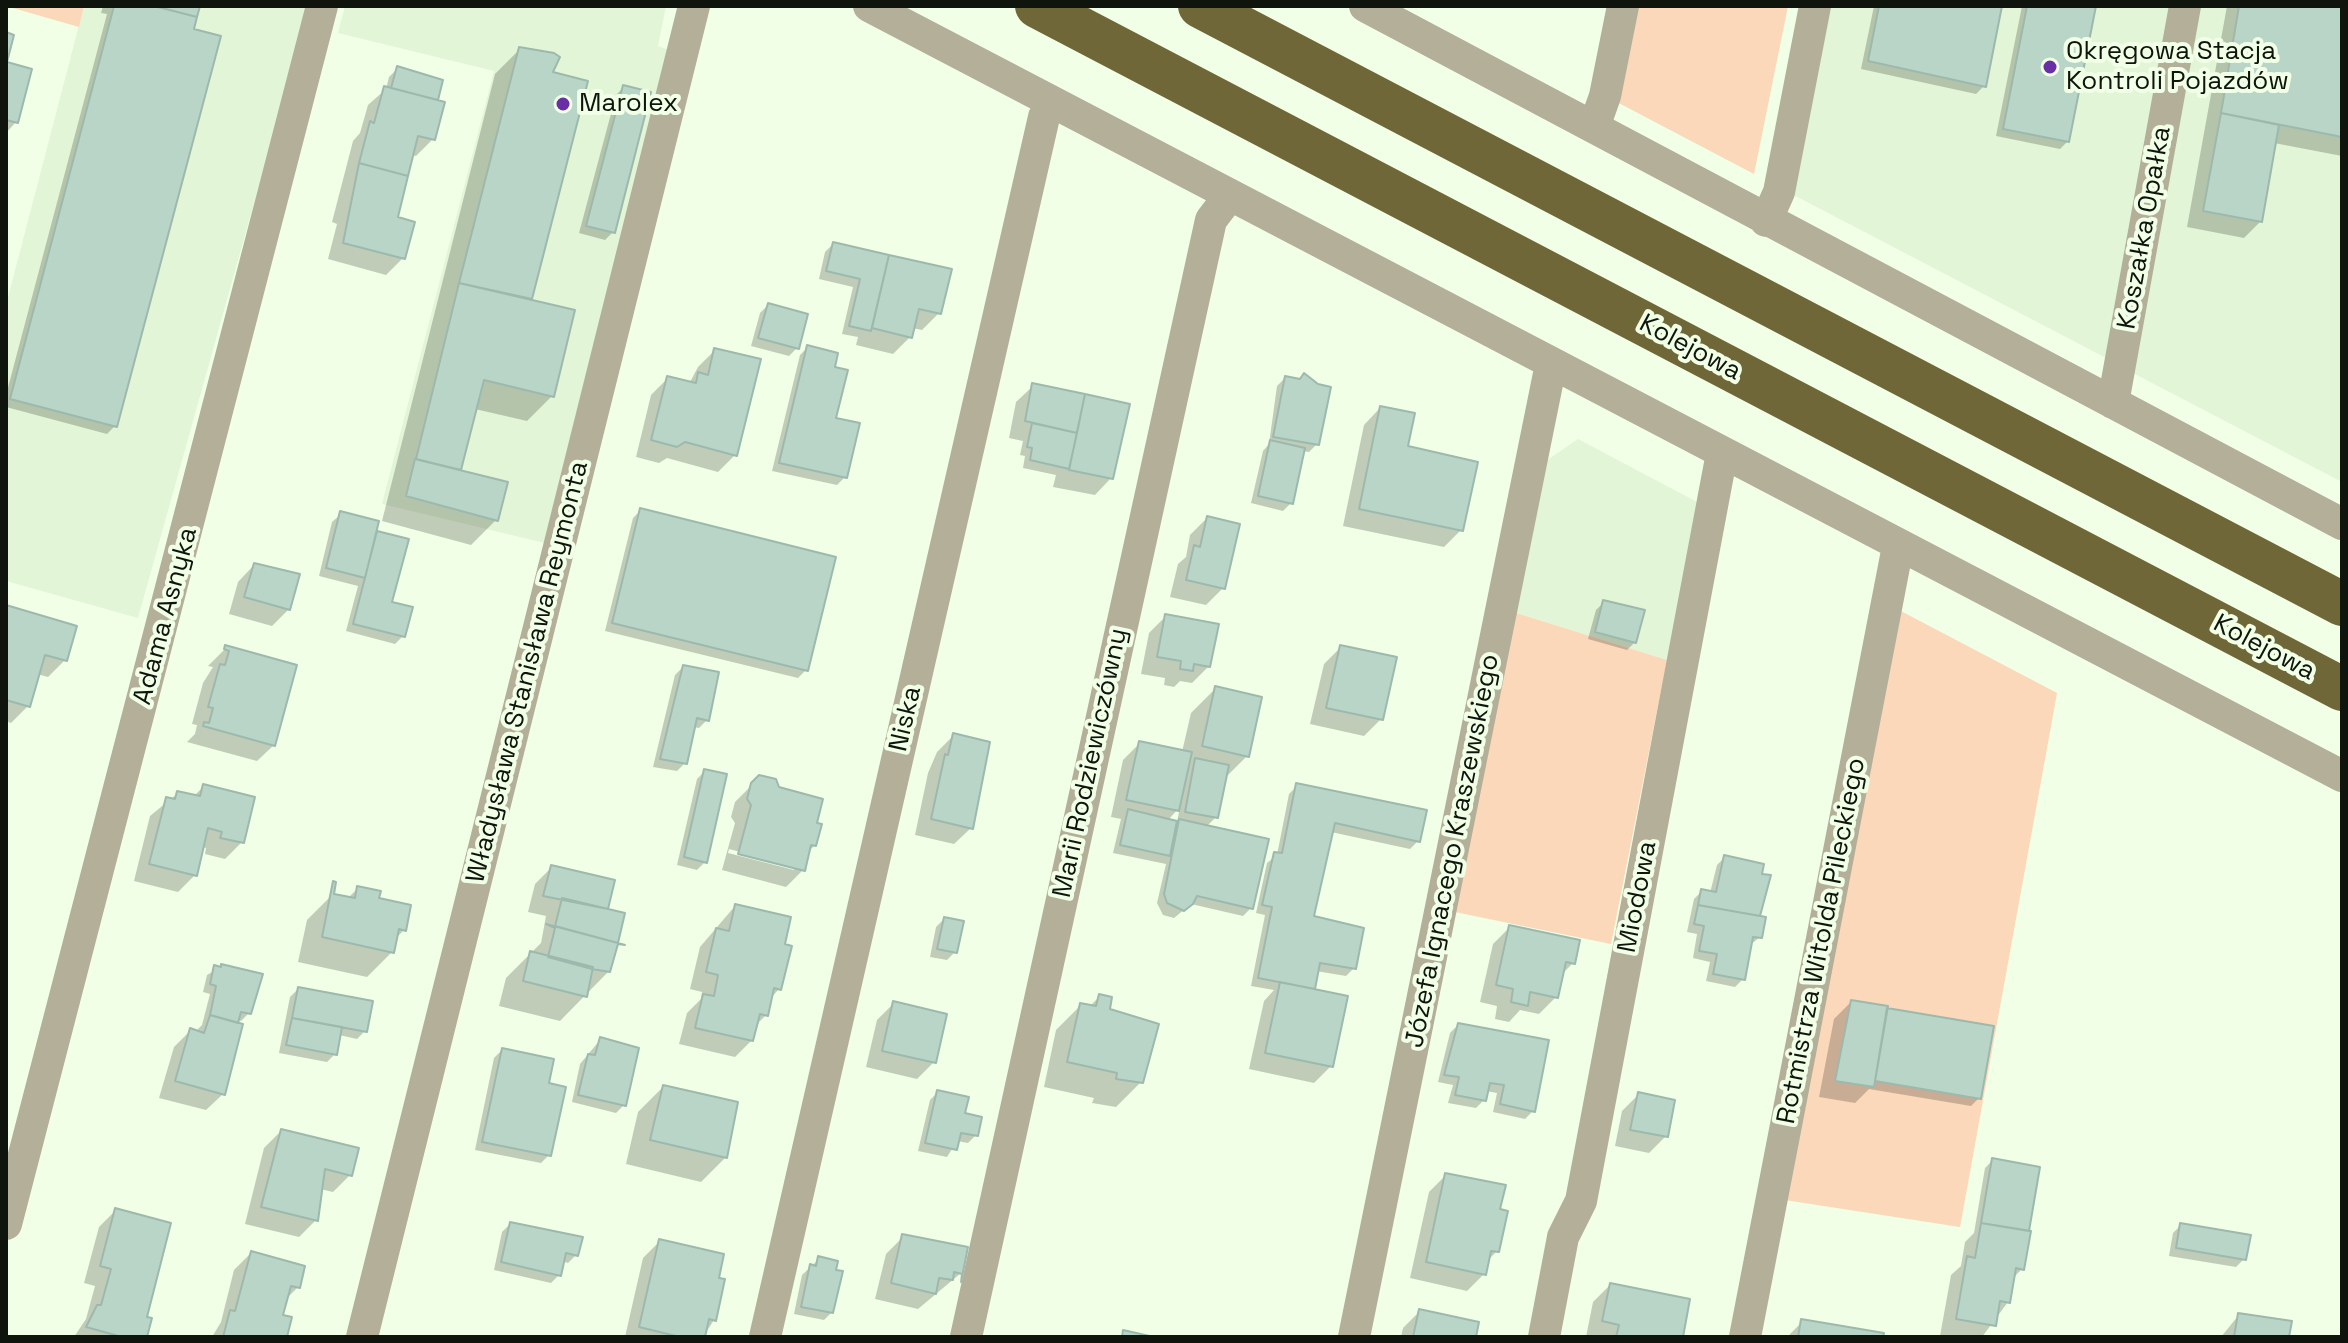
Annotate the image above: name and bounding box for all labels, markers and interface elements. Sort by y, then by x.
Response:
place label: Okręgowa Stacja Kontroli Pojazdów [2066,36,2289,98]
marker: Okręgowa Stacja Kontroli Pojazdów [2041,58,2059,76]
place label: Marolex [579,88,678,120]
marker: Marolex [554,95,572,113]
street label: Koszałka Opałka [2112,124,2178,332]
street label: Kolejowa [1634,308,1746,388]
street label: Władysława Stanisława Reymonta [460,458,596,886]
street label: Adama Asnyka [127,524,205,708]
street label: Kolejowa [2208,608,2320,688]
street label: Marii Rodziewiczówny [1047,625,1135,901]
street label: Józefa Ignacego Kraszewskiego [1400,652,1506,1050]
street label: Niska [883,683,929,755]
street label: Rotmistrza Witolda Pileckiego [1771,755,1873,1127]
street label: Miodowa [1612,839,1664,955]

